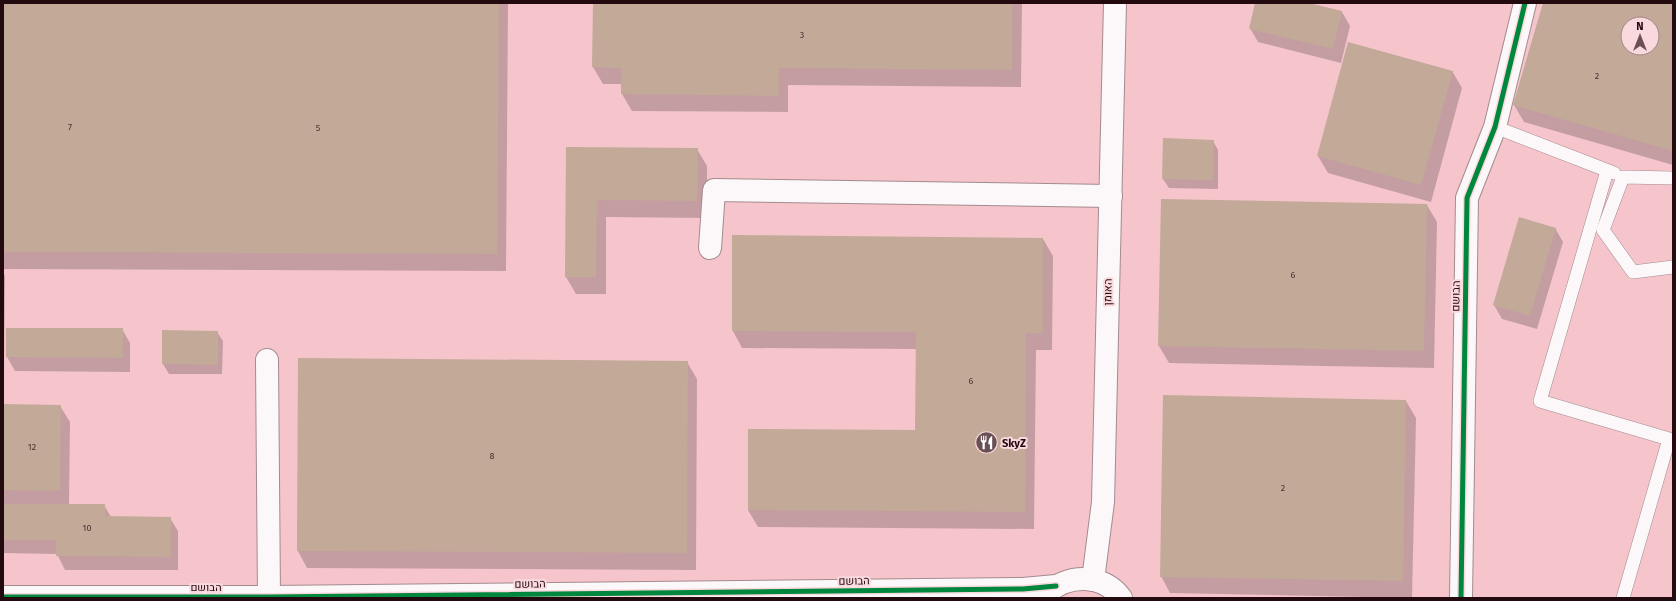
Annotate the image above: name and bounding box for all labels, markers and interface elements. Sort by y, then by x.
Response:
north arrow [1620,16,1660,56]
text: N [1636,20,1644,33]
house number: 3 [800,30,804,40]
house number: 2 [1595,71,1599,81]
house number: 7 [68,122,72,132]
house number: 5 [316,123,321,133]
house number: 6 [1291,270,1296,280]
street label: האומן [1101,278,1115,306]
street label: הבושם [1449,280,1463,312]
house number: 6 [969,376,974,386]
restaurant icon: SkyZ [973,430,999,456]
place label: SkyZ [1002,437,1026,450]
house number: 12 [28,442,36,452]
house number: 8 [490,451,495,461]
house number: 2 [1281,483,1285,493]
house number: 10 [83,523,91,533]
street label: הבושם [838,574,870,588]
street label: הבושם [514,577,546,591]
street label: הבושם [190,581,222,594]

